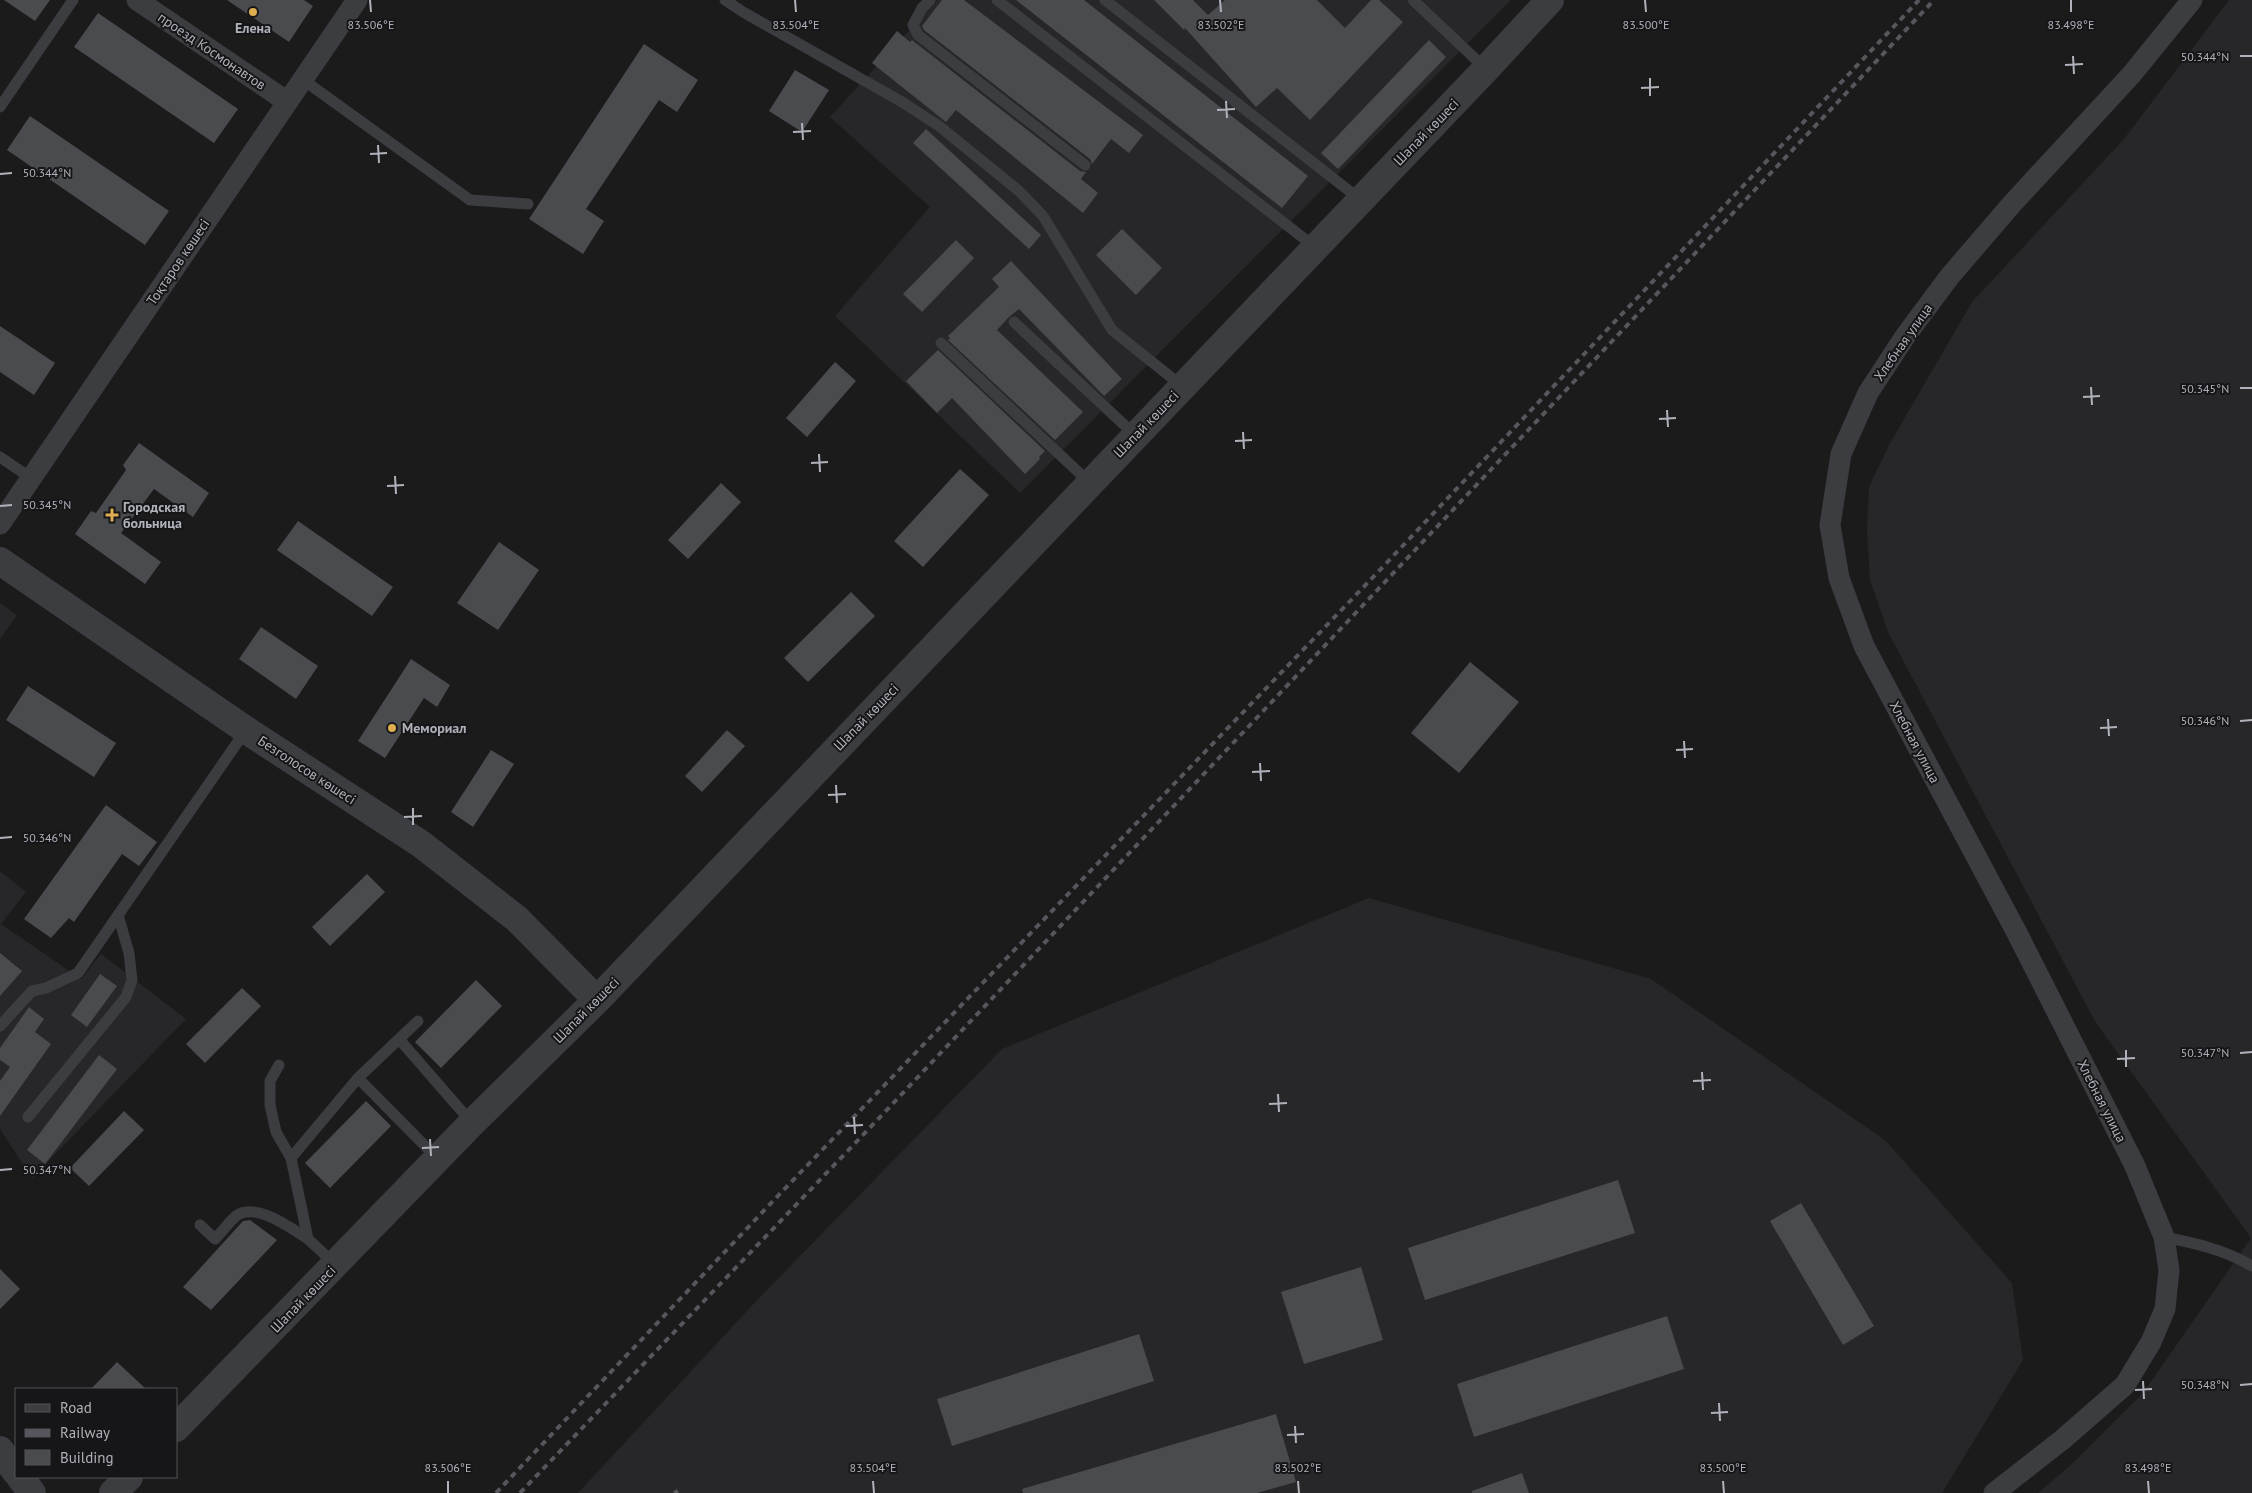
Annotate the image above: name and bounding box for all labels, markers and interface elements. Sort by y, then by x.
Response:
marker: Елена [247,6,259,18]
street label: проезд Космонавтов [155,8,269,94]
text: 83.506°E [348,17,394,32]
text: 83.504°E [773,17,819,32]
text: 83.502°E [1198,17,1244,32]
text: 83.500°E [1623,17,1669,32]
text: 83.498°E [2048,17,2094,32]
place label: Елена [235,19,271,37]
text: 50.344°N [2181,49,2229,64]
street label: Шапай көшесі [1390,95,1462,169]
text: 50.344°N [23,165,71,180]
street label: Тоқтаров көшесі [143,215,213,309]
street label: Хлебная улица [1870,300,1936,384]
text: 50.345°N [2181,381,2229,396]
street label: Шапай көшесі [1110,387,1182,461]
text: 50.345°N [23,497,71,512]
place label: Городская больница [123,498,185,532]
marker: Городская больница [105,508,119,522]
street label: Шапай көшесі [830,680,902,754]
street label: Хлебная улица [1886,698,1944,786]
text: 50.346°N [2181,713,2229,728]
place label: Мемориал [402,719,467,737]
marker: Мемориал [386,722,398,734]
street label: Безголосов көшесі [255,732,359,808]
text: 50.346°N [23,830,71,845]
street label: Шапай көшесі [549,973,623,1047]
text: 50.347°N [2181,1045,2229,1060]
street label: Хлебная улица [2073,1057,2131,1145]
text: 50.347°N [23,1162,71,1177]
street label: Шапай көшесі [267,1262,339,1336]
text: 50.348°N [2181,1377,2229,1392]
legend [15,1388,178,1478]
text: Road [60,1398,92,1417]
text: Railway [60,1423,110,1442]
text: Building [60,1448,114,1467]
text: 83.506°E [425,1460,471,1475]
text: 83.504°E [850,1460,896,1475]
text: 83.502°E [1275,1460,1321,1475]
text: 83.500°E [1700,1460,1746,1475]
text: 83.498°E [2125,1460,2171,1475]

